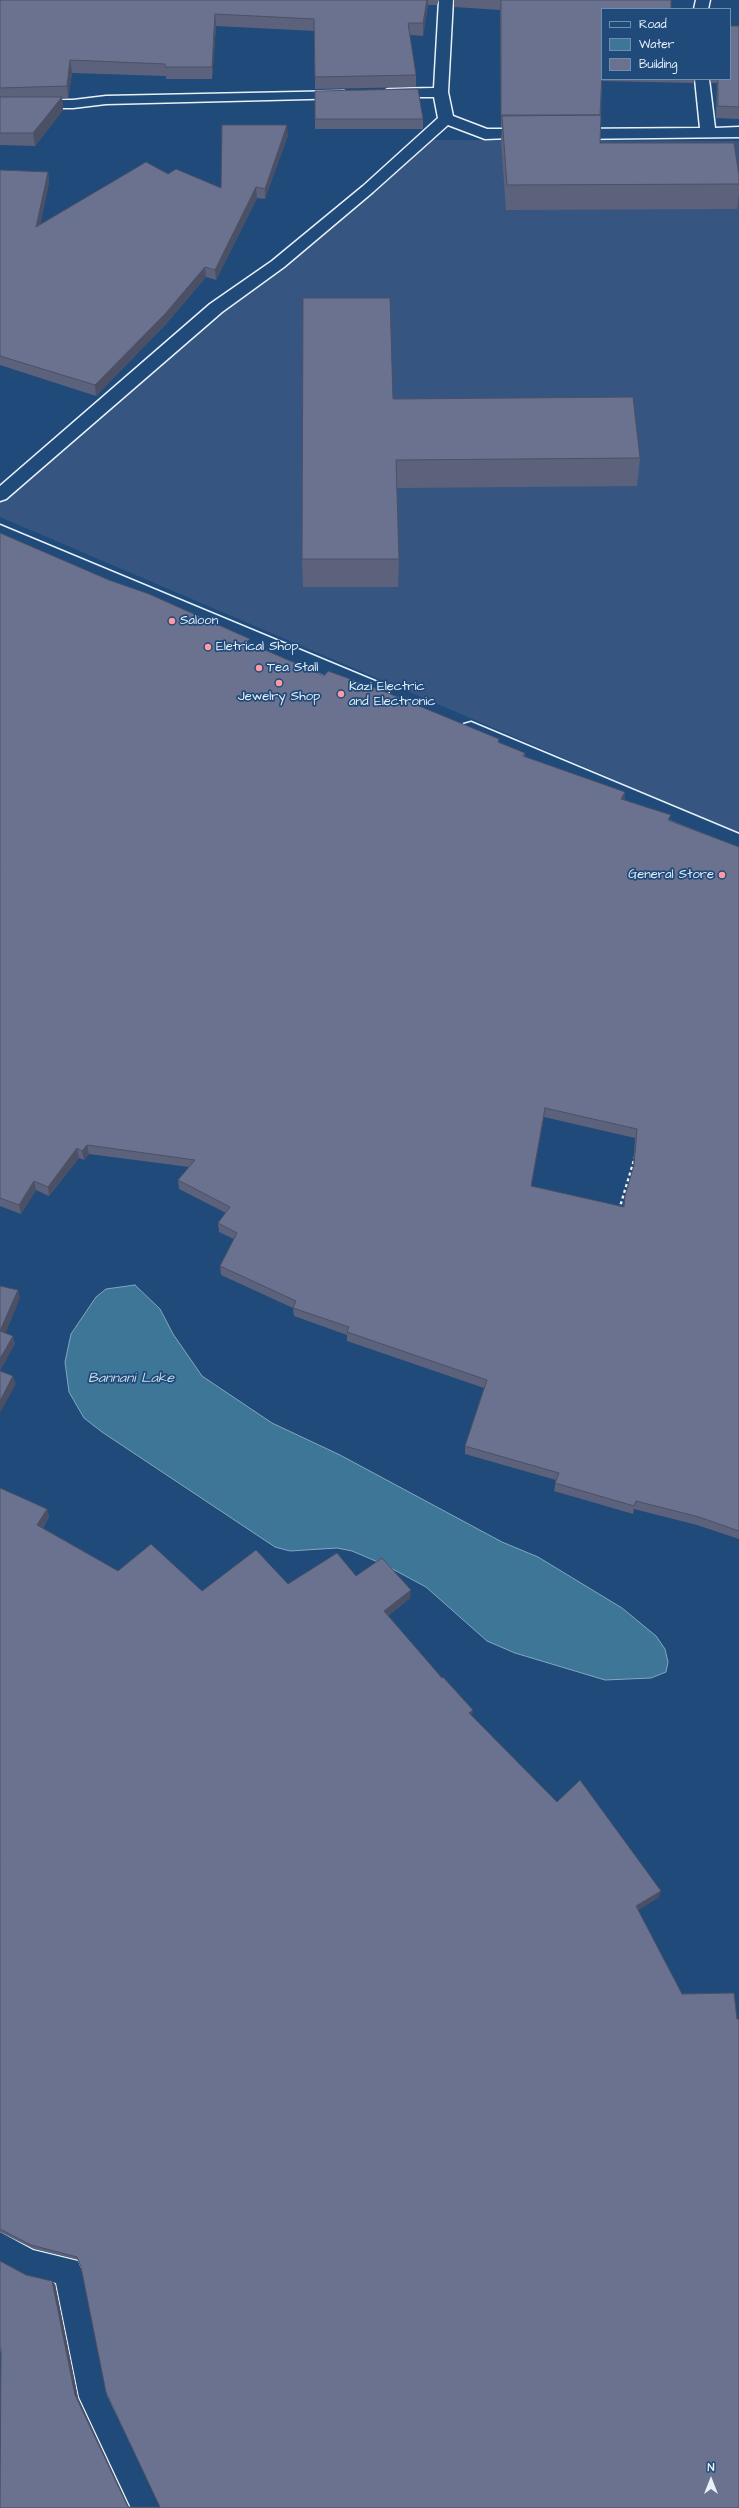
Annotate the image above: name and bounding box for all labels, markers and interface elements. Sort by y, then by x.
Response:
legend [601,8,731,80]
text: Road [639,16,667,33]
text: Water [639,36,674,53]
text: Building [639,56,677,73]
place label: Saloon [180,613,218,629]
marker: Saloon [167,616,177,626]
place label: Eletrical Shop [216,639,299,655]
marker: Eletrical Shop [203,642,213,652]
place label: Tea Stall [267,660,318,676]
marker: Tea Stall [254,663,264,673]
marker: Jewelry Shop [274,678,284,688]
place label: Kazi Electric and Electronic [349,679,435,710]
place label: Jewelry Shop [238,689,320,705]
marker: Kazi Electric and Electronic [336,689,346,699]
place label: General Store [628,867,714,883]
marker: General Store [717,870,727,880]
water label: Bannani Lake [88,1371,174,1387]
north arrow [691,2460,731,2500]
text: N [708,2460,714,2475]

